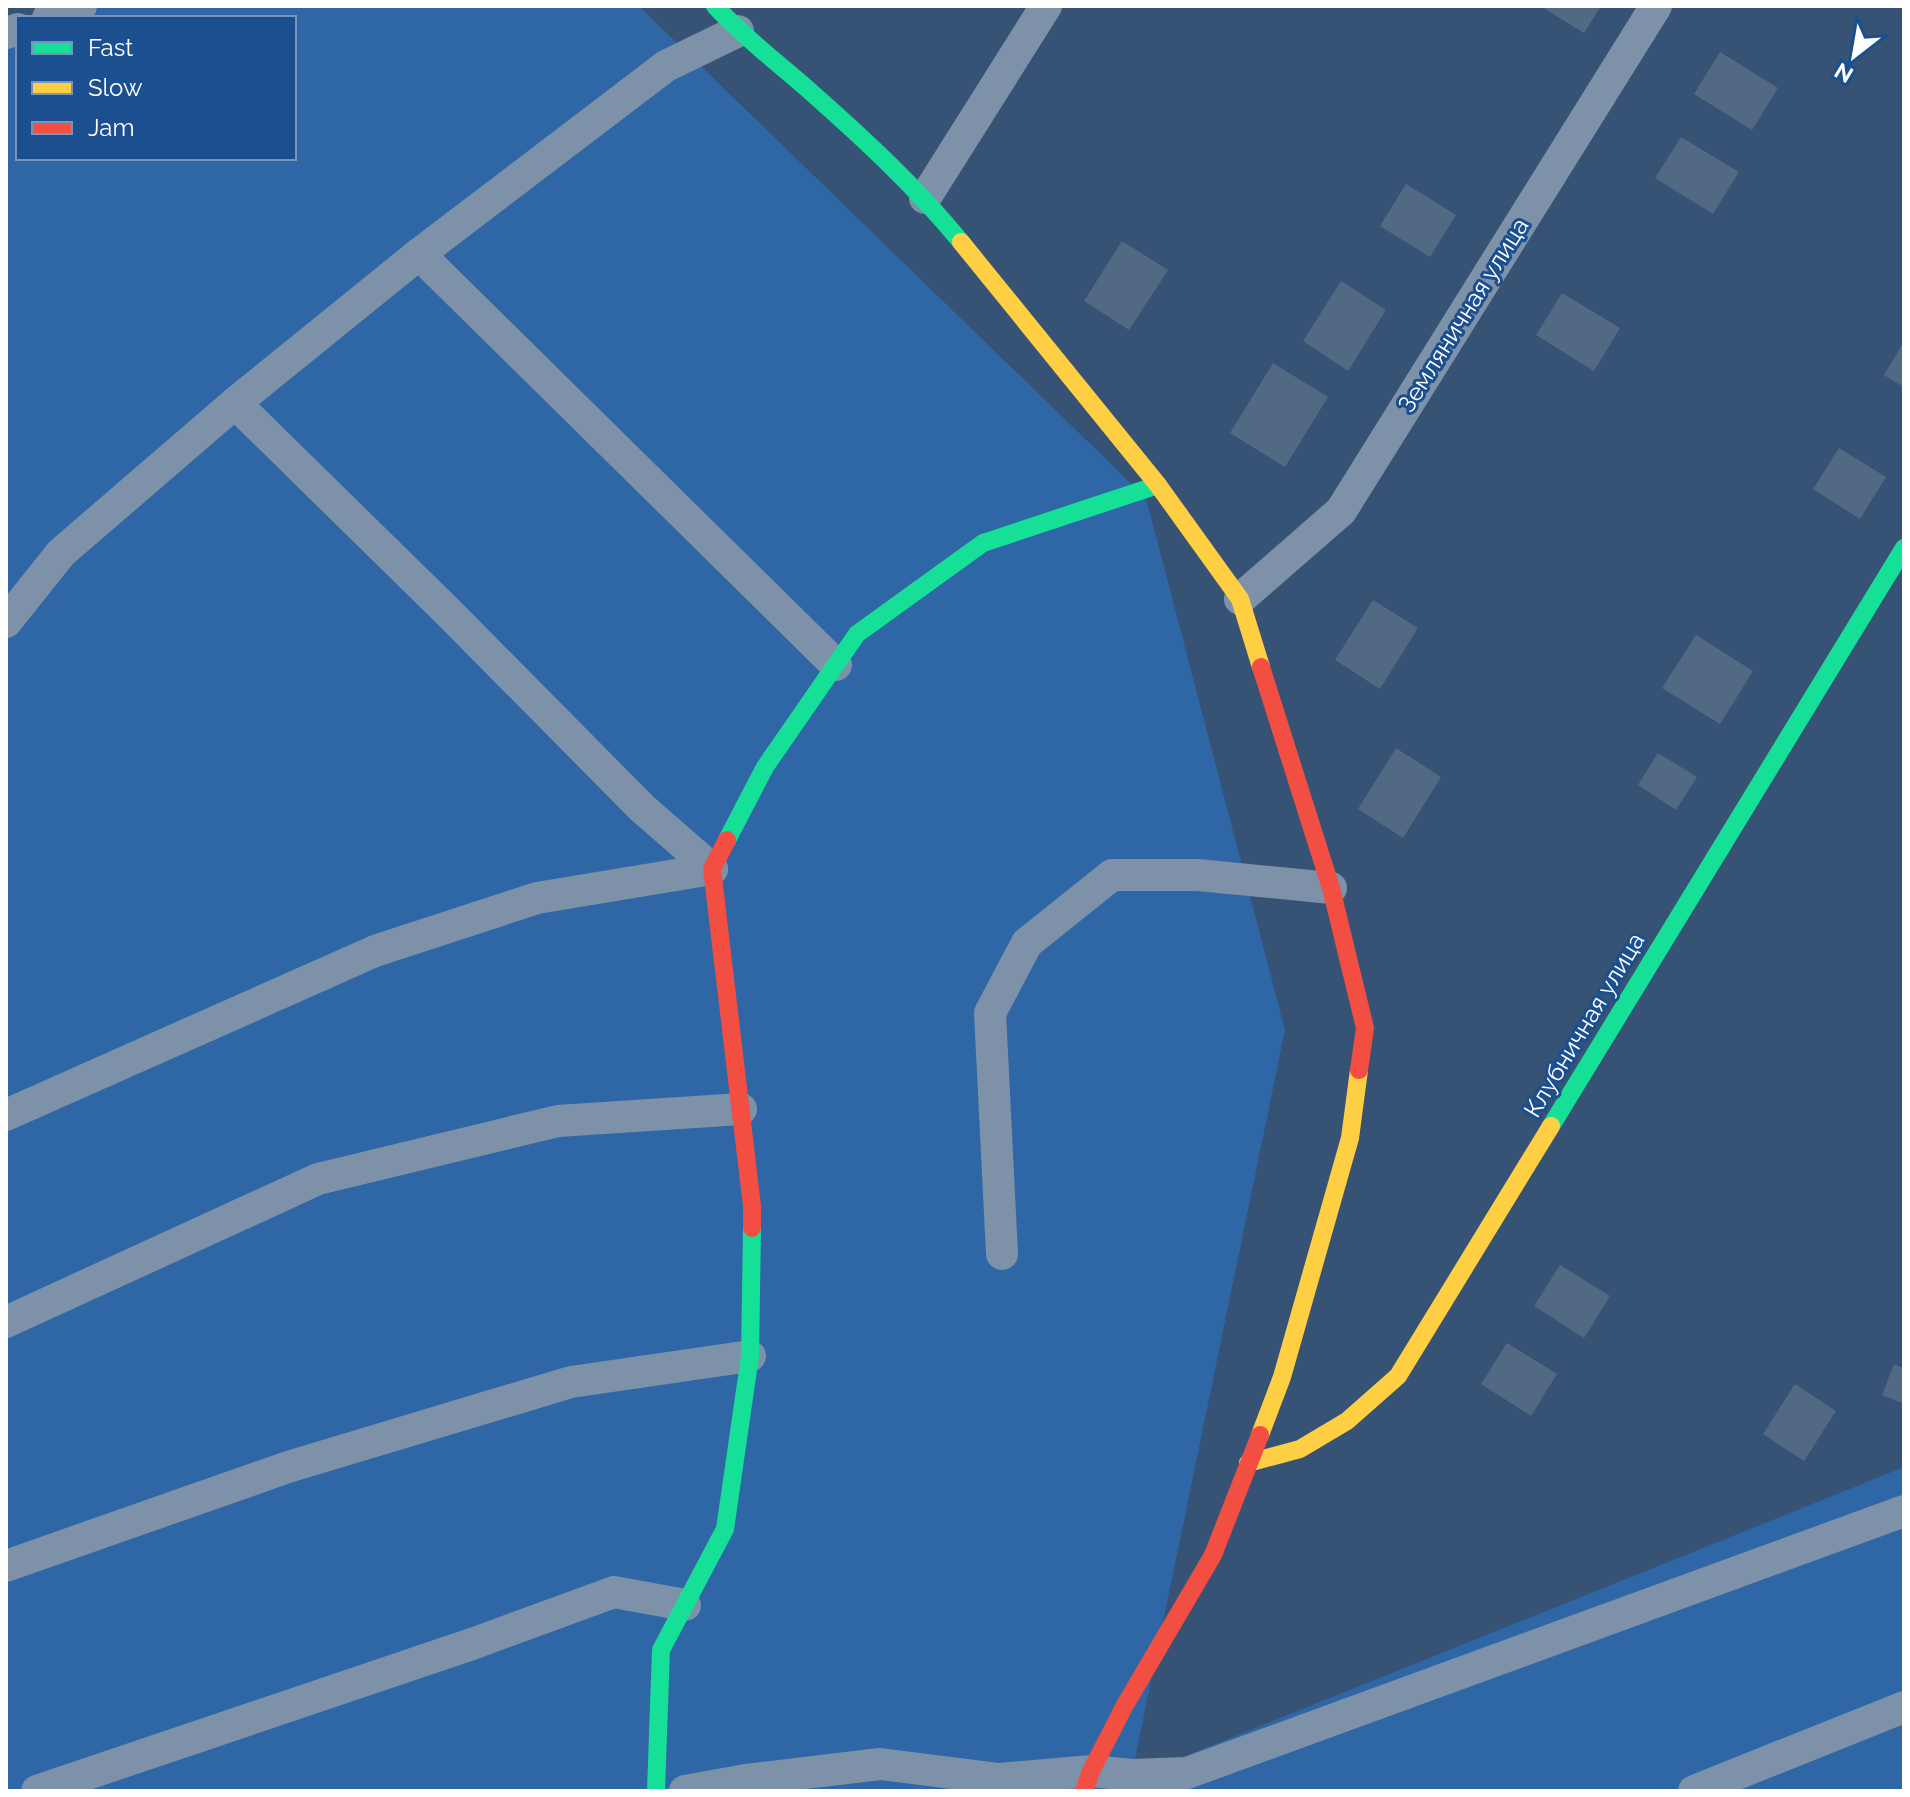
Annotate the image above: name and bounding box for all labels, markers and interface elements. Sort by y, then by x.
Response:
legend [16,16,296,160]
north arrow [1814,16,1894,96]
text: Fast [88,33,133,62]
text: N [1830,58,1858,89]
text: Slow [88,73,143,102]
text: Jam [88,113,134,142]
street label: Земляничная улица [1391,213,1535,417]
street label: Клубничная улица [1518,928,1650,1122]

